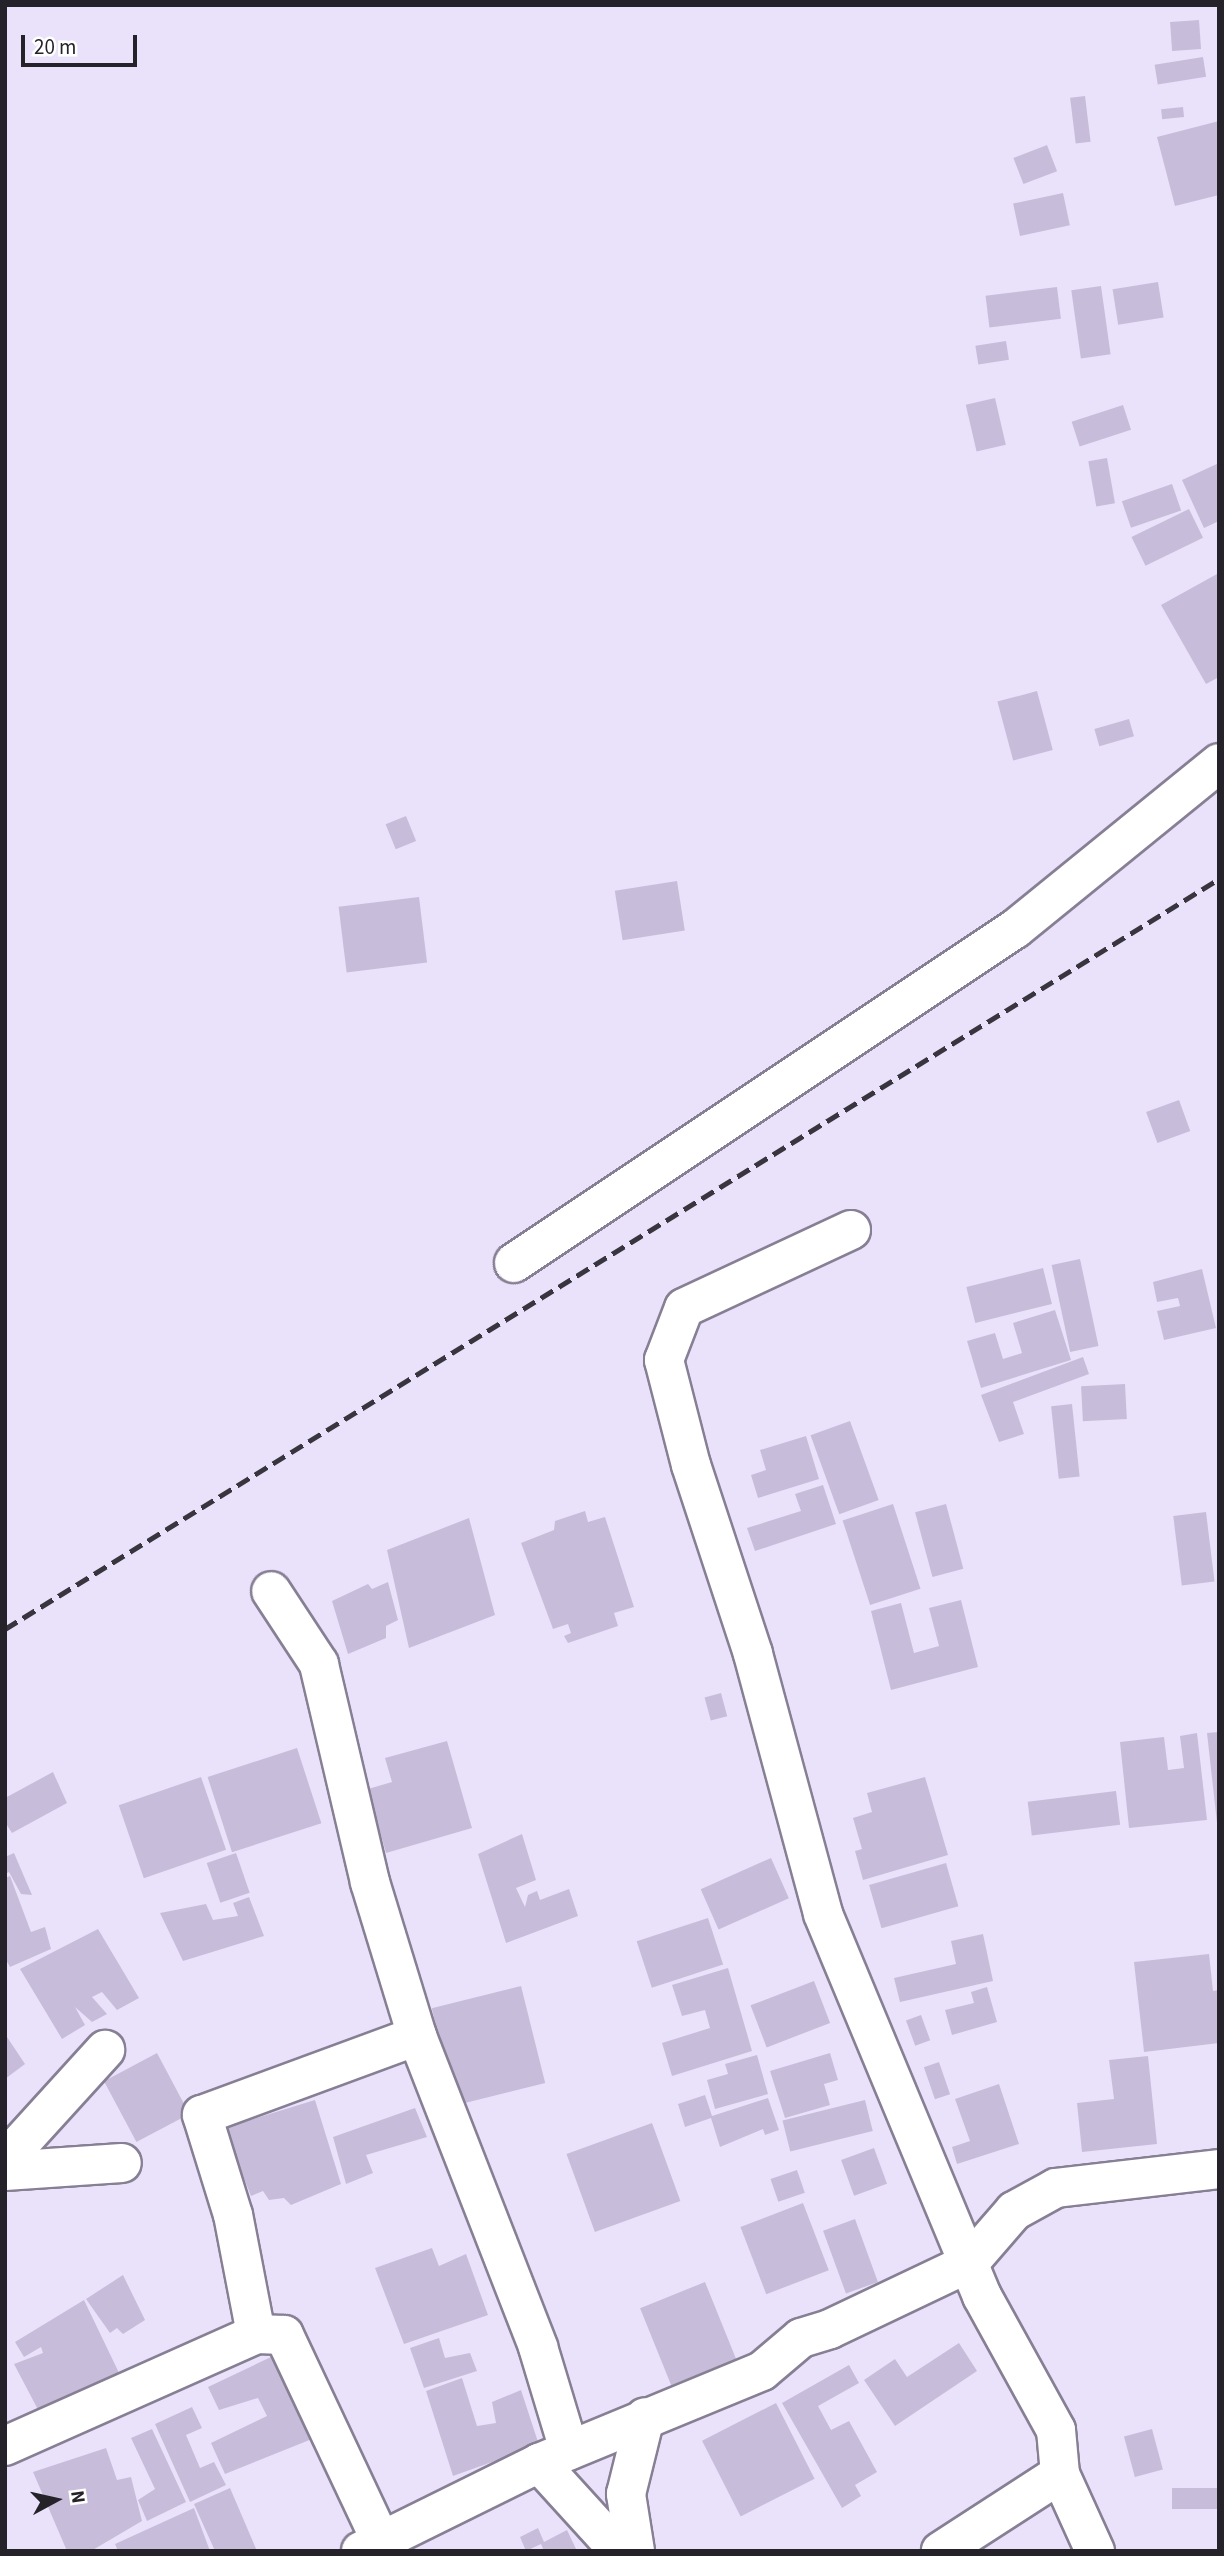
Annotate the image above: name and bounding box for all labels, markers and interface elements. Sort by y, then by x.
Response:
scale bar [24,21,140,65]
text: 20 m [34,32,76,62]
north arrow [21,2465,91,2535]
text: N [63,2489,92,2505]

